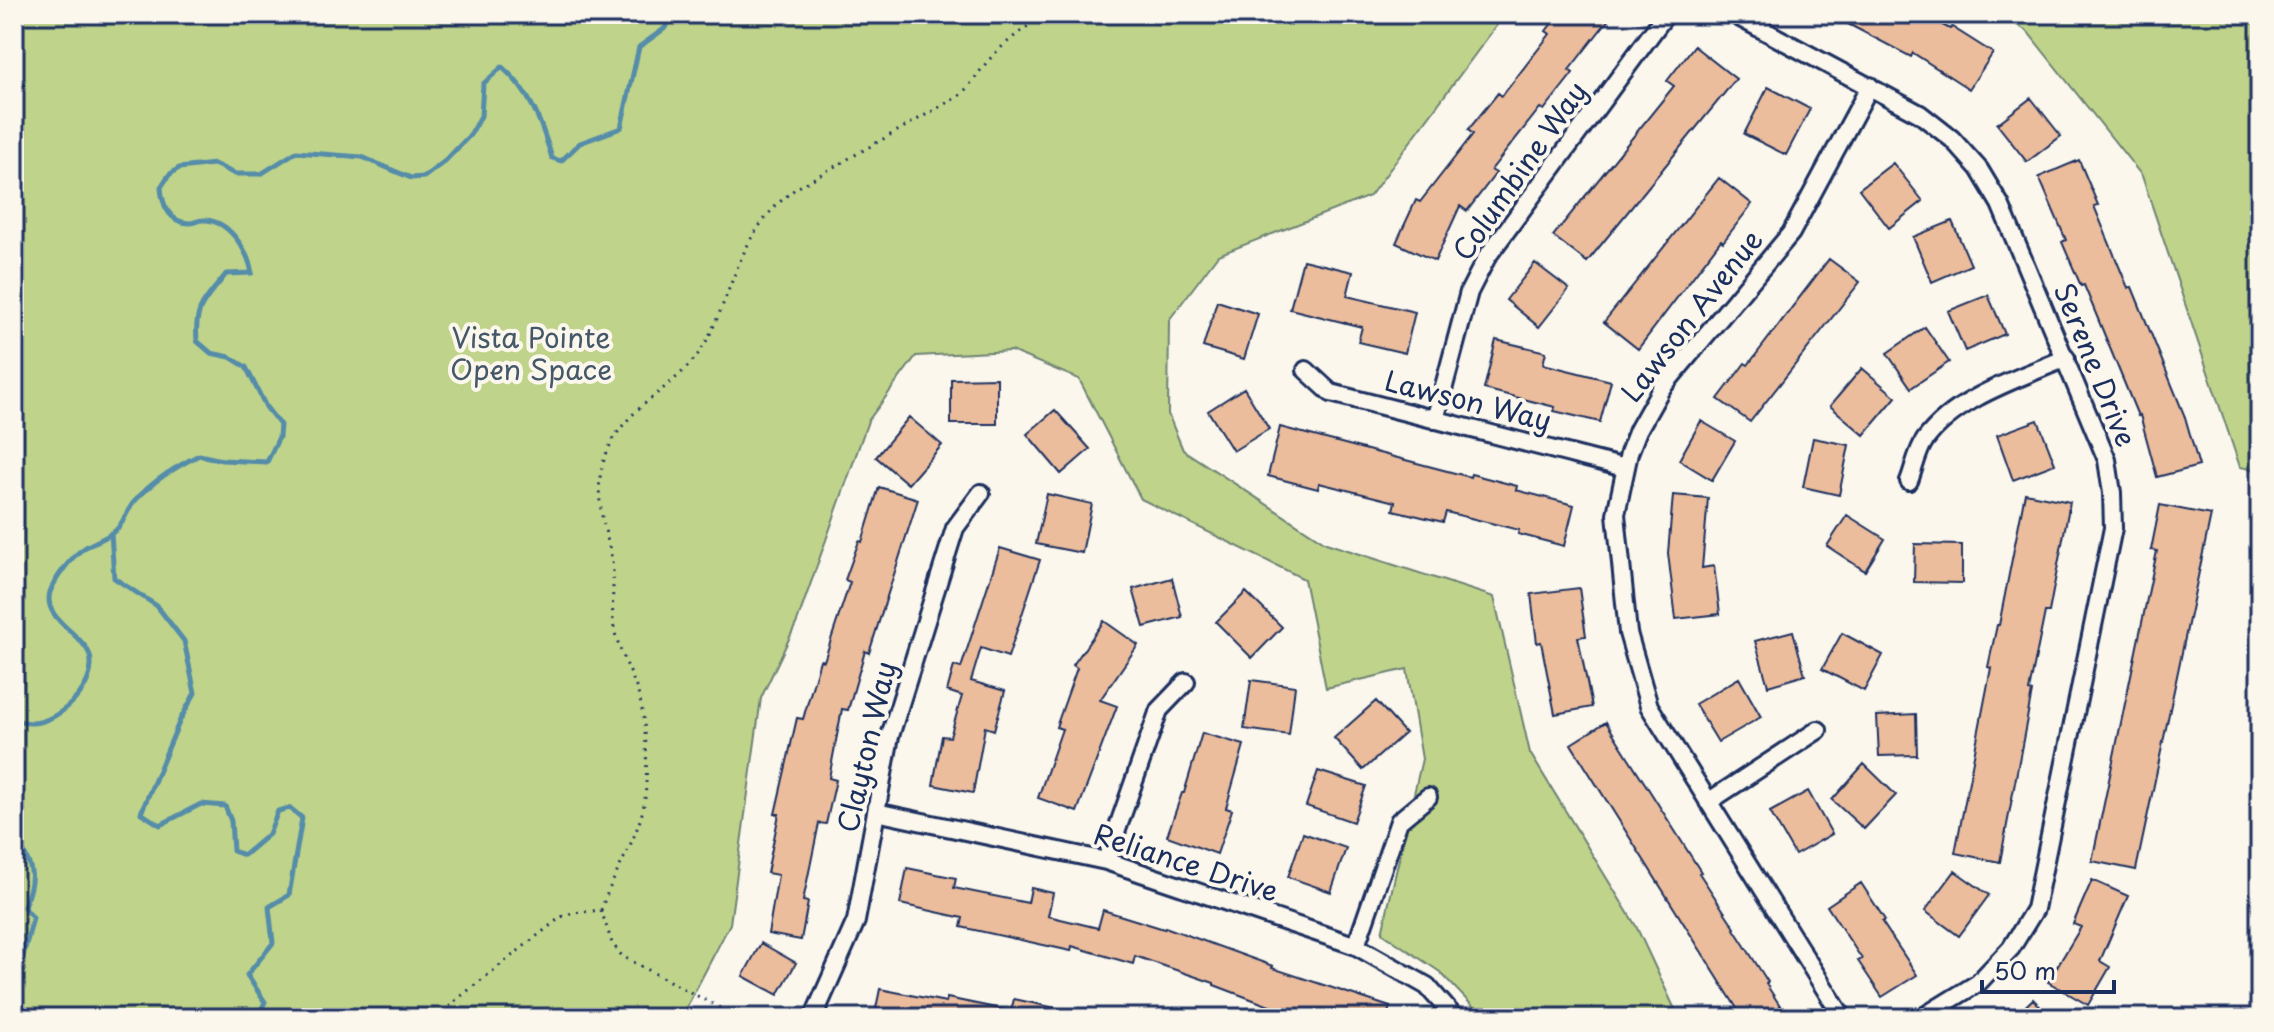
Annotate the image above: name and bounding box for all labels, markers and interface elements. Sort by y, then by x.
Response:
street label: Columbine Way [1441,72,1597,269]
street label: Lawson Avenue [1610,220,1772,411]
street label: Serene Drive [2044,276,2149,453]
park label: Vista Pointe Open Space [450,315,612,390]
street label: Lawson Way [1380,358,1556,441]
street label: Clayton Way [825,657,906,837]
street label: Reliance Drive [1089,811,1284,912]
scale bar [1982,944,2114,994]
text: 50 m [1994,952,2056,988]

